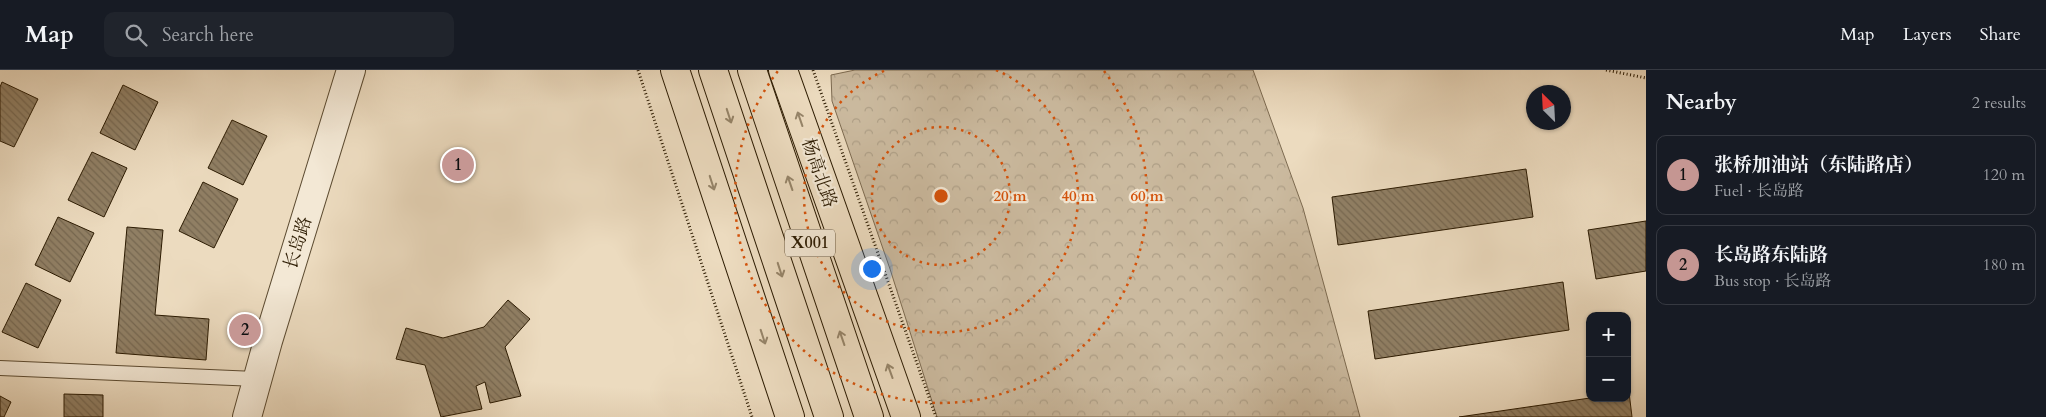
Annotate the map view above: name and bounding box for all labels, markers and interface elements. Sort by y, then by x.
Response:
search box [104,12,454,57]
text: Map [25,18,74,51]
icon: search [122,21,150,49]
text: Search here [162,22,254,48]
text: Map [1840,22,1875,47]
text: Layers [1903,22,1952,47]
text: Share [1980,22,2021,47]
north arrow [1526,85,1571,130]
text: Nearby [1666,88,1737,117]
text: 2 results [1972,92,2026,114]
one-way arrow [724,108,734,124]
one-way arrow [795,111,805,127]
street label: 杨高北路 [795,135,843,211]
pin: 1 [442,146,474,184]
text: 张桥加油站（东陆路店） [1714,152,1923,178]
text: 1 [1679,164,1687,186]
text: 120 m [1983,164,2025,186]
one-way arrow [708,174,718,190]
one-way arrow [785,176,795,192]
text: Fuel · 长岛路 [1714,180,1804,202]
text: 20 m [993,186,1027,206]
text: 40 m [1061,186,1095,206]
text: 60 m [1130,186,1164,206]
centre of rings [932,187,950,205]
street label: 长岛路 [278,214,318,272]
road number: X001 [785,230,835,257]
text: 长岛路东陆路 [1714,242,1828,268]
text: 2 [1679,254,1687,276]
text: 180 m [1983,254,2025,276]
your location [859,256,885,282]
one-way arrow [776,262,785,278]
text: Bus stop · 长岛路 [1714,270,1832,292]
pin: 2 [229,311,261,349]
map controls [1586,312,1631,402]
button: + [1586,312,1631,357]
one-way arrow [759,329,769,345]
one-way arrow [837,330,846,346]
button: − [1586,357,1631,402]
one-way arrow [884,363,894,379]

